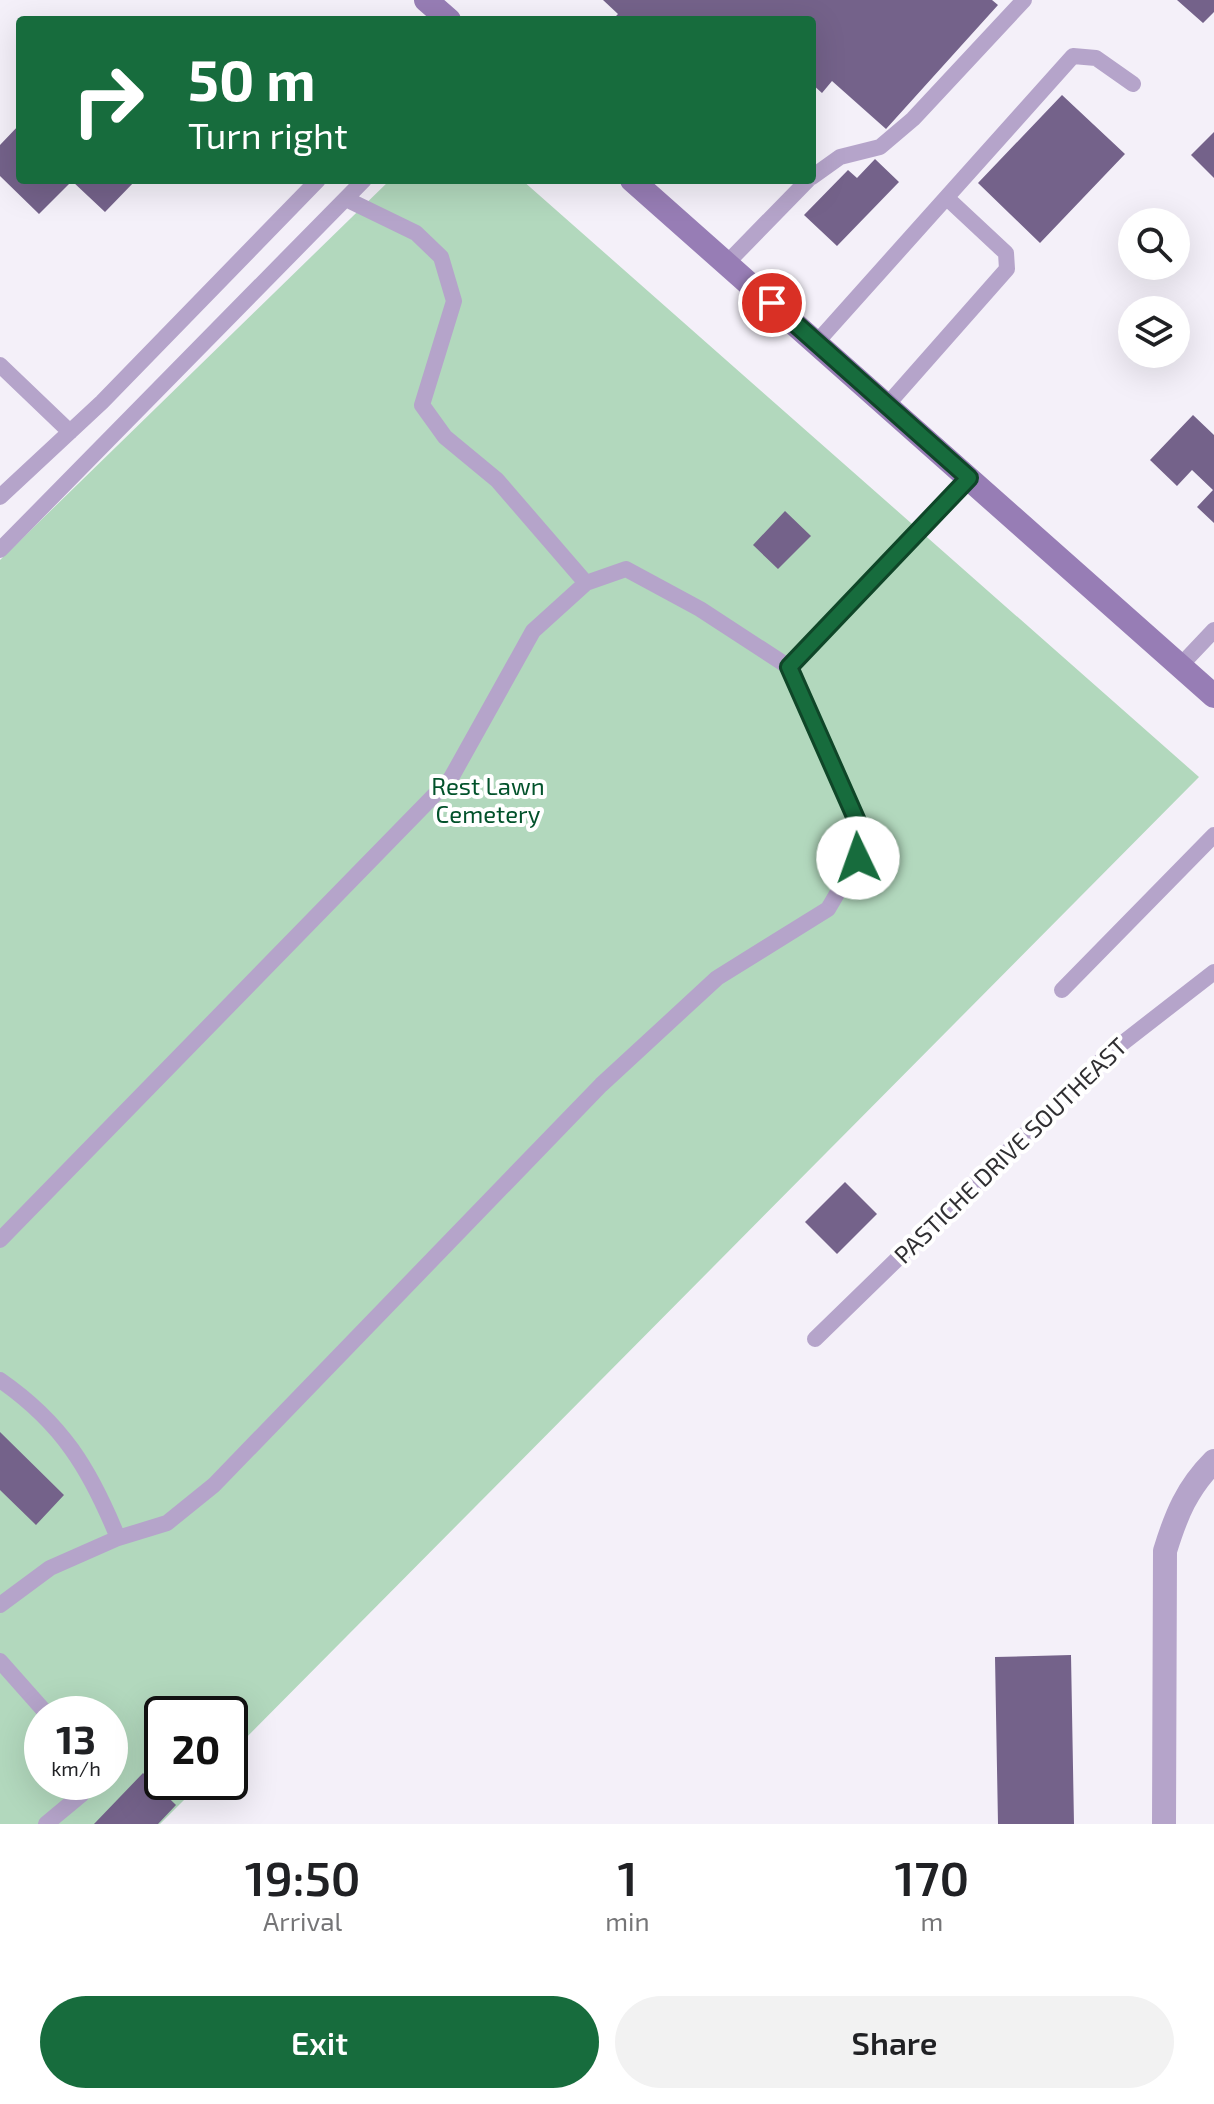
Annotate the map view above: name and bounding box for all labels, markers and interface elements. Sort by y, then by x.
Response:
text: 50 m [188,45,316,112]
icon: right [56,48,160,152]
text: Turn right [188,113,348,156]
map controls [1118,208,1190,368]
button: search [1118,208,1190,280]
pin [738,269,806,337]
icon: arrive [750,281,794,325]
button: layers [1118,296,1190,368]
park label: Rest Lawn Cemetery [431,771,545,828]
position arrow [816,816,900,900]
street label: PASTICHE DRIVE SOUTHEAST [888,1031,1132,1269]
speed limit sign: 20 [144,1696,248,1800]
text: 13 [56,1714,96,1762]
text: km/h [51,1756,101,1780]
text: 19:50 [245,1848,361,1906]
text: 1 [617,1848,638,1906]
text: 170 [894,1848,969,1906]
text: Arrival [263,1905,342,1936]
text: min [605,1905,650,1936]
text: m [920,1905,943,1936]
button: Exit [40,1996,599,2088]
button: Share [615,1996,1174,2088]

